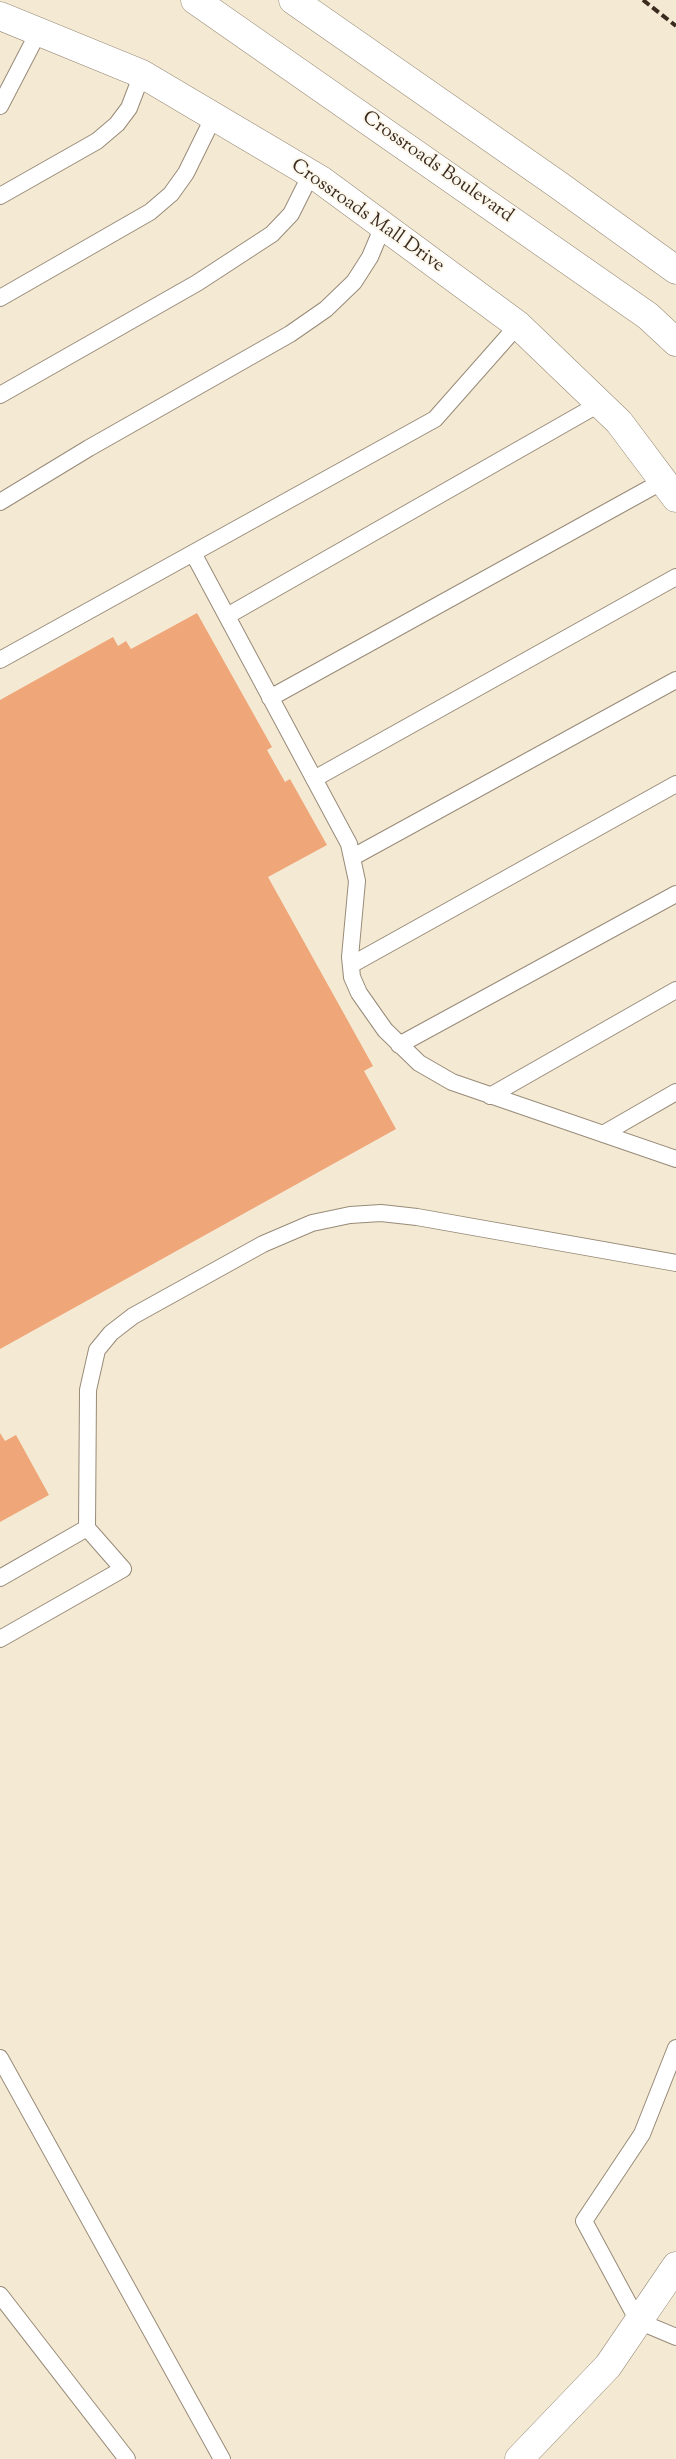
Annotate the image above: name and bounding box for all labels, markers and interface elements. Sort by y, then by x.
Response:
street label: Crossroads Boulevard [357,107,517,229]
street label: Crossroads Mall Drive [286,155,448,279]

